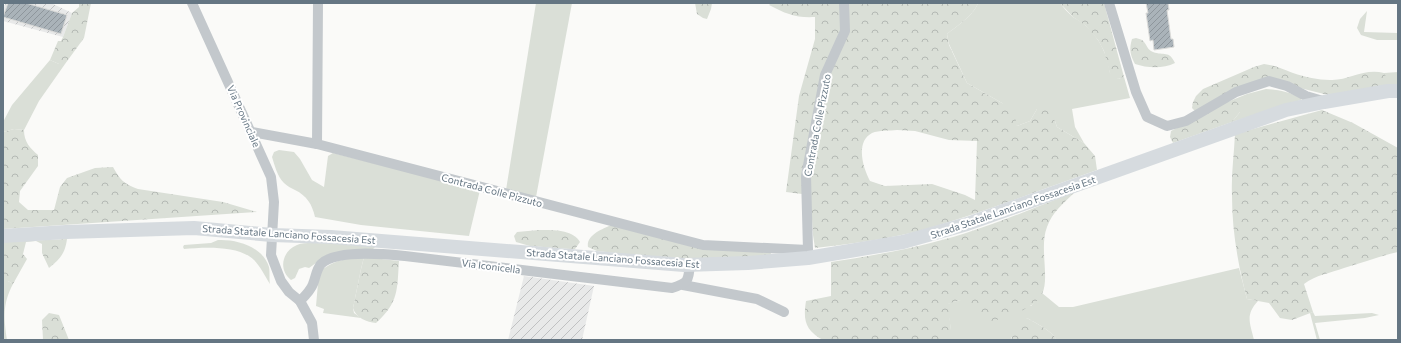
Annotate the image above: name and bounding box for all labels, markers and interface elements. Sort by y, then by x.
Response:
street label: Contrada Colle Pizzuto [801,73,833,177]
street label: Via Provinciale [225,83,263,149]
street label: Contrada Colle Pizzuto [440,171,544,209]
street label: Strada Statale Lanciano Fossacesia Est [929,173,1097,241]
street label: Strada Statale Lanciano Fossacesia Est [202,222,376,246]
street label: Strada Statale Lanciano Fossacesia Est [526,246,700,270]
street label: Via Iconicella [461,256,521,276]

